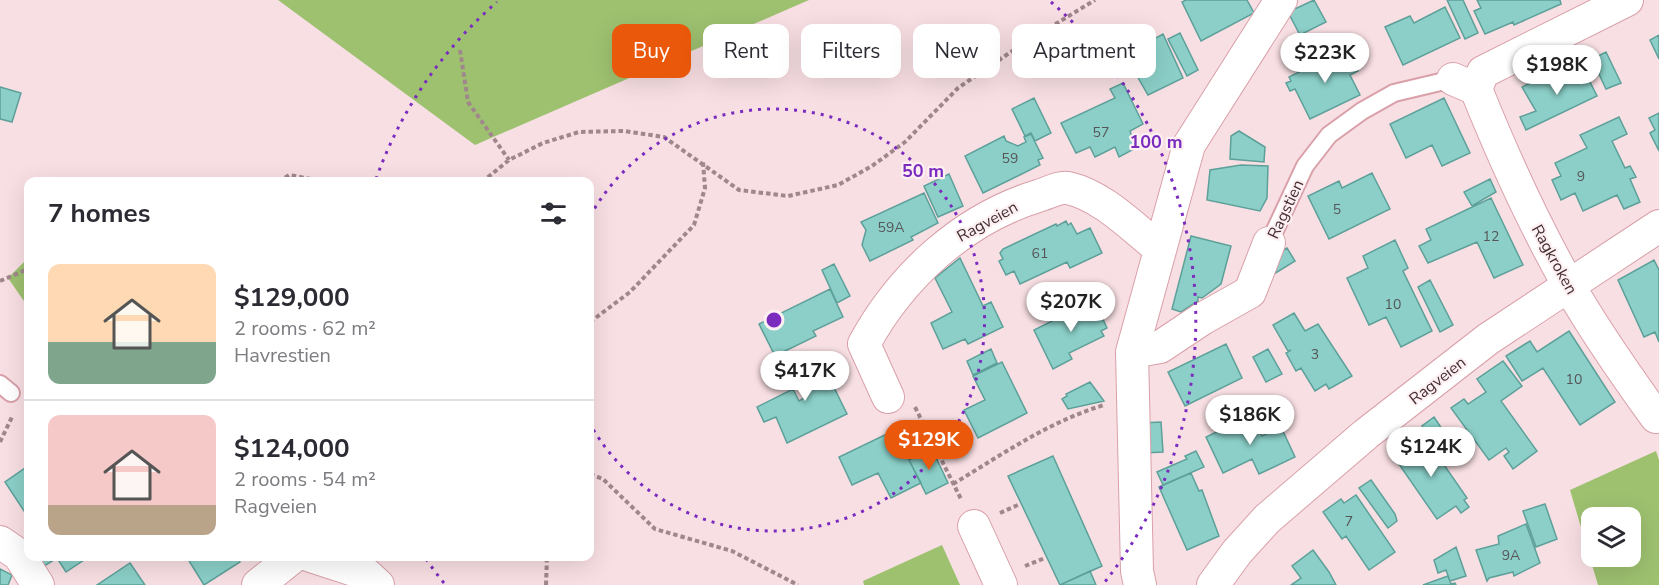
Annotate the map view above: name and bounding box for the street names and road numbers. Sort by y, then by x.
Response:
street label: Ragstien [1263,176,1309,243]
street label: Ragveien [953,196,1022,248]
street label: Ragkroken [1526,221,1582,298]
street label: Ragveien [1405,352,1471,410]

